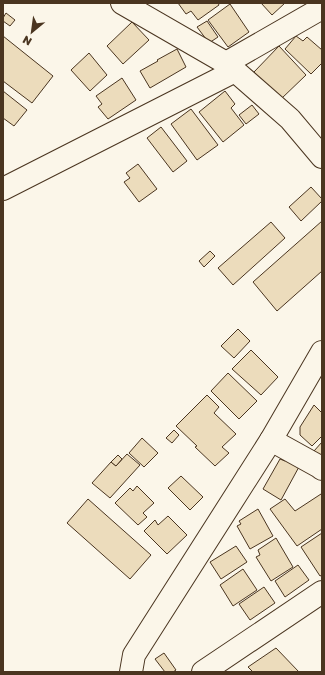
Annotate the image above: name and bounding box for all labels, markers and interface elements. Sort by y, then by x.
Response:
north arrow [12,12,52,52]
text: N [20,33,34,49]

